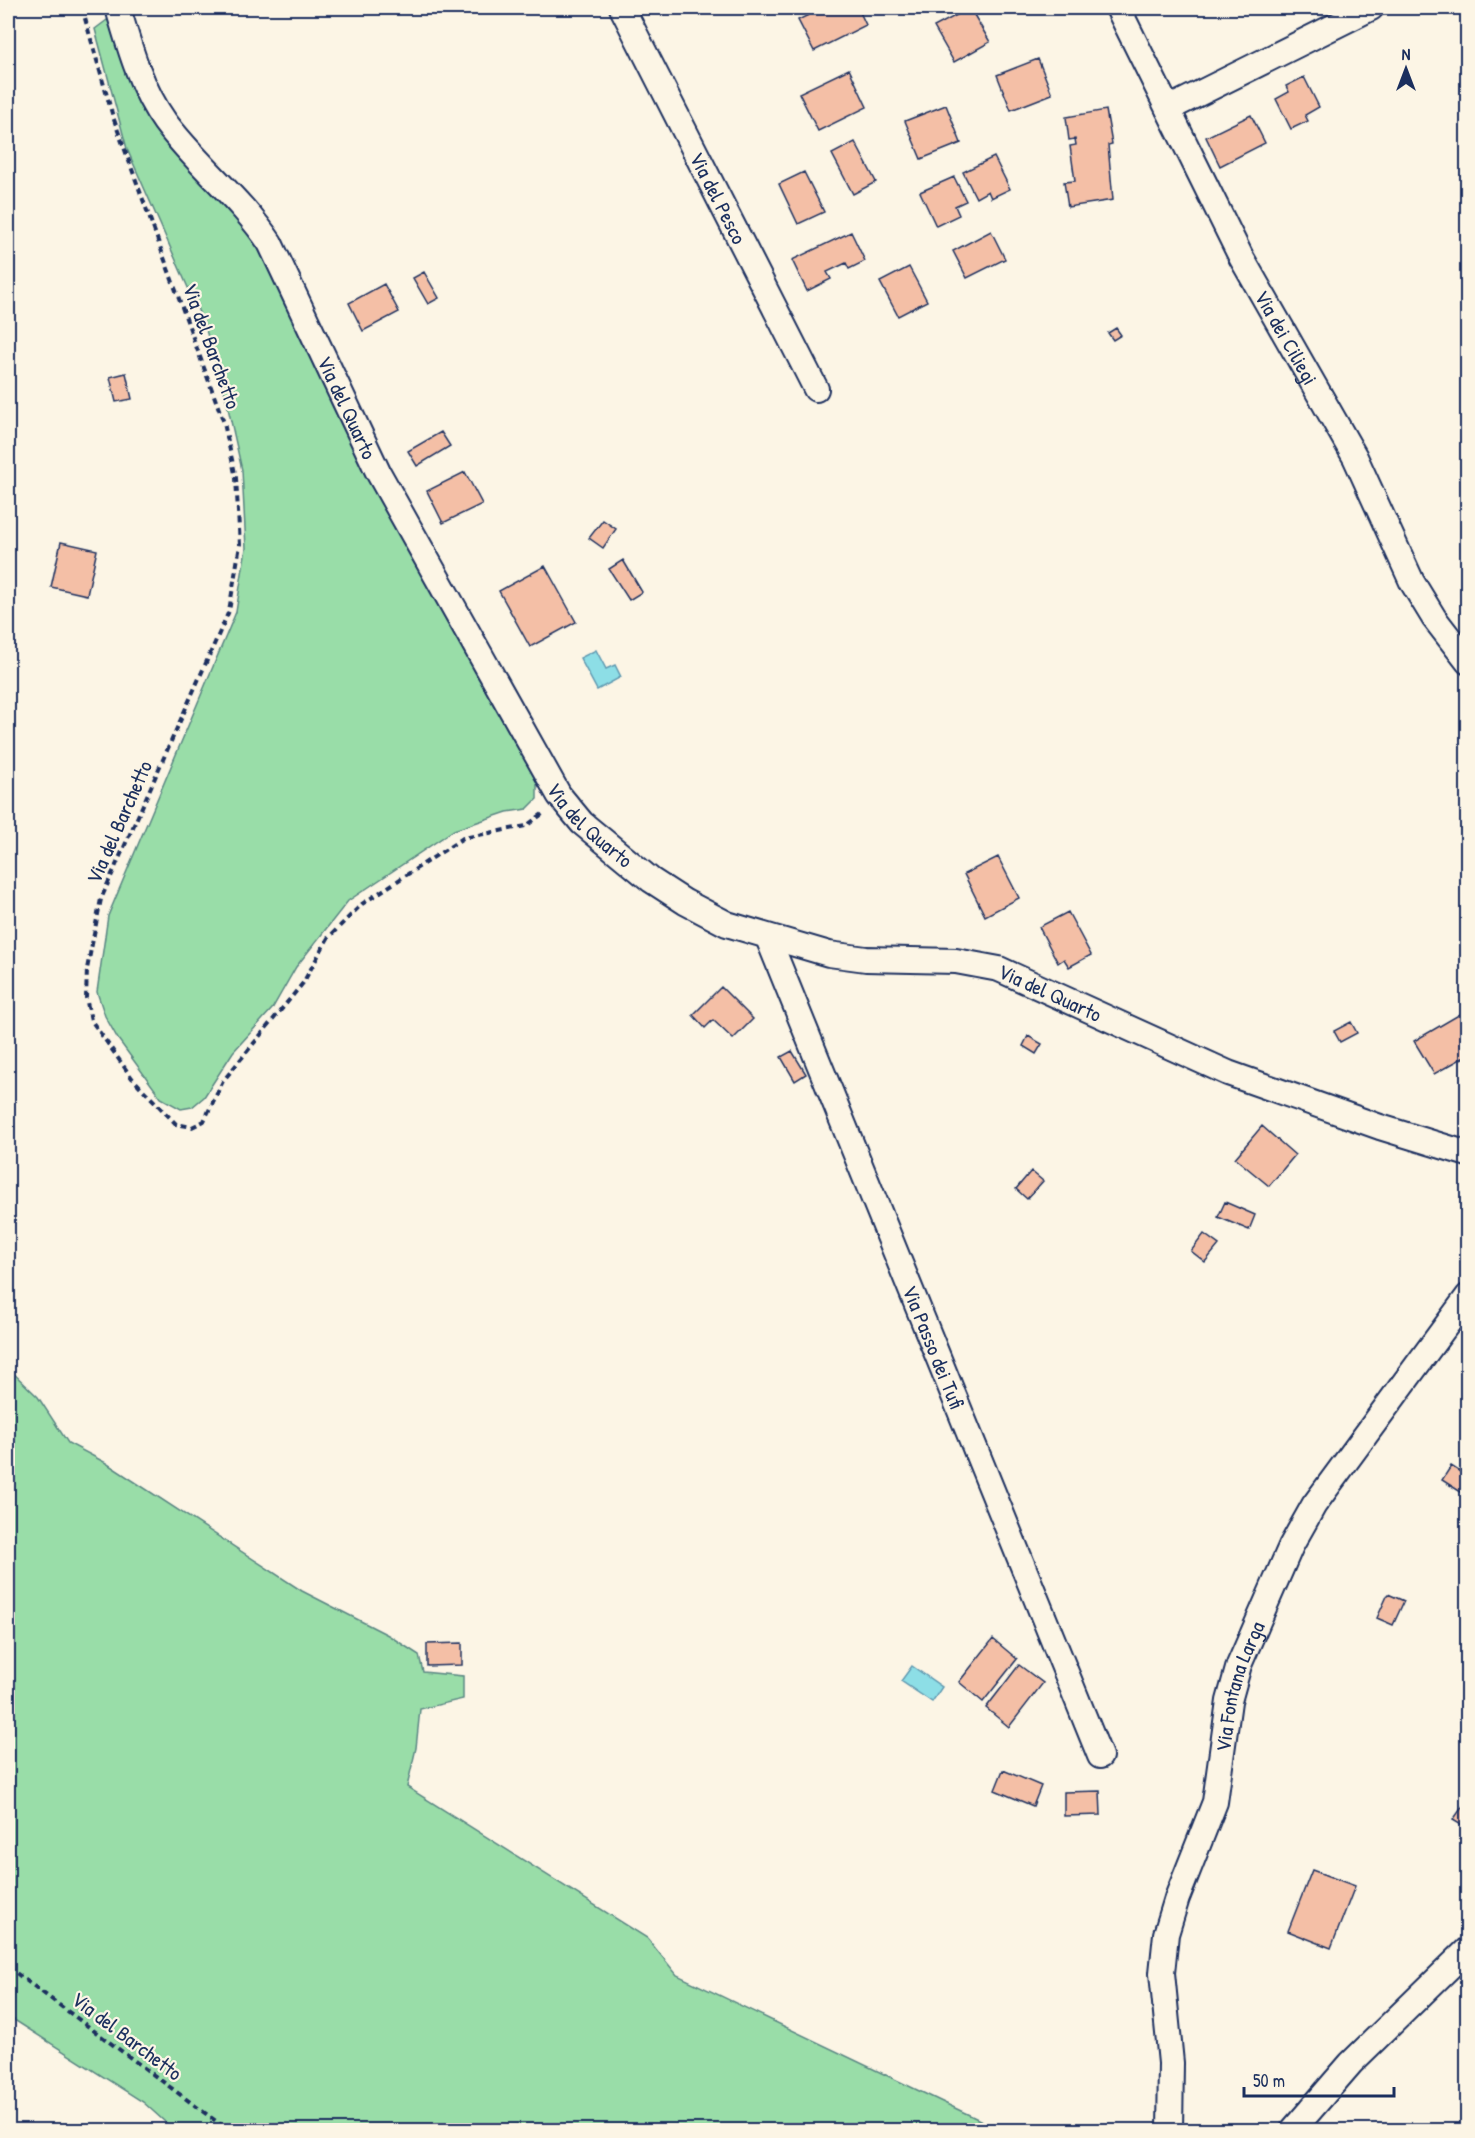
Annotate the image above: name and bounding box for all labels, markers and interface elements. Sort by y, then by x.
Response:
north arrow [1376,39,1436,99]
text: N [1402,43,1411,65]
street label: Via del Pesco [683,147,754,249]
street label: Via del Barchetto [176,279,248,413]
street label: Via dei Ciliegi [1248,284,1325,390]
street label: Via del Quarto [311,351,384,464]
street label: Via del Barchetto [79,756,159,888]
street label: Via del Quarto [540,777,639,874]
street label: Via del Quarto [994,956,1107,1028]
street label: Via Passo dei Tufi [896,1281,972,1413]
street label: Via Fontana Larga [1208,1616,1271,1754]
street label: Via del Barchetto [66,1985,188,2087]
scale bar [1244,2060,1394,2098]
text: 50 m [1253,2068,1285,2093]

